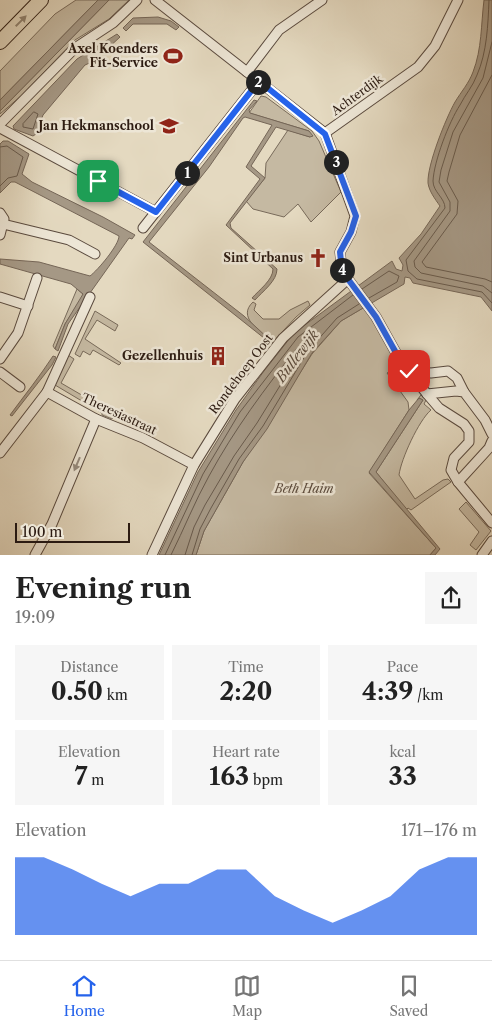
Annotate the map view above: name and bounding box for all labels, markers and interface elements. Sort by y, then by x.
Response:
one-way arrow [15,15,27,27]
place label: Axel Koenders Fit-Service [67,41,158,70]
sports icon: Axel Koenders Fit-Service [162,45,184,67]
pin: 2 [246,70,270,94]
street label: Achterdijk [327,70,386,119]
text: 2 [254,73,263,91]
school or university icon: Jan Hekmanschool [158,115,180,137]
place label: Jan Hekmanschool [36,118,154,133]
pin: 3 [324,150,348,174]
text: 3 [333,153,340,171]
pin [77,160,119,202]
pin: 1 [174,160,200,186]
text: 1 [184,164,191,182]
icon: arrive [84,167,112,195]
church icon: Sint Urbanus [307,247,329,269]
place label: Sint Urbanus [223,250,303,265]
pin: 4 [330,258,354,282]
text: 4 [338,261,347,279]
water label: Bullewijk [271,326,323,387]
street label: Rondehoep Oost [206,330,276,417]
building icon: Gezellenhuis [207,345,229,367]
place label: Gezellenhuis [122,348,203,363]
pin [388,350,430,392]
icon: check [395,357,423,385]
street label: Theresiastraat [79,390,160,438]
one-way arrow [73,457,81,471]
park label: Beth Haim [273,481,334,496]
scale bar [15,520,130,543]
text: 100 m [22,523,62,541]
text: Evening run [15,571,191,605]
button: share [425,572,477,624]
text: 19:09 [15,607,55,627]
text: Distance [60,658,118,676]
text: Time [228,658,264,676]
text: Pace [387,658,418,676]
text: 0.50 [51,676,103,707]
text: 2:20 [220,676,272,707]
text: 4:39 [362,676,413,707]
text: km [103,686,128,704]
text: /km [413,686,443,704]
text: Elevation [58,743,121,761]
text: Heart rate [212,743,280,761]
text: kcal [389,743,416,761]
text: 7 [74,761,87,792]
text: 163 [209,761,249,792]
text: 33 [389,761,417,792]
text: m [87,771,104,789]
text: bpm [249,771,283,789]
text: Elevation [15,820,86,840]
text: 171–176 m [401,820,477,840]
tab: Home [64,972,105,1020]
tab: Map [232,972,262,1020]
tab: Saved [389,972,428,1020]

